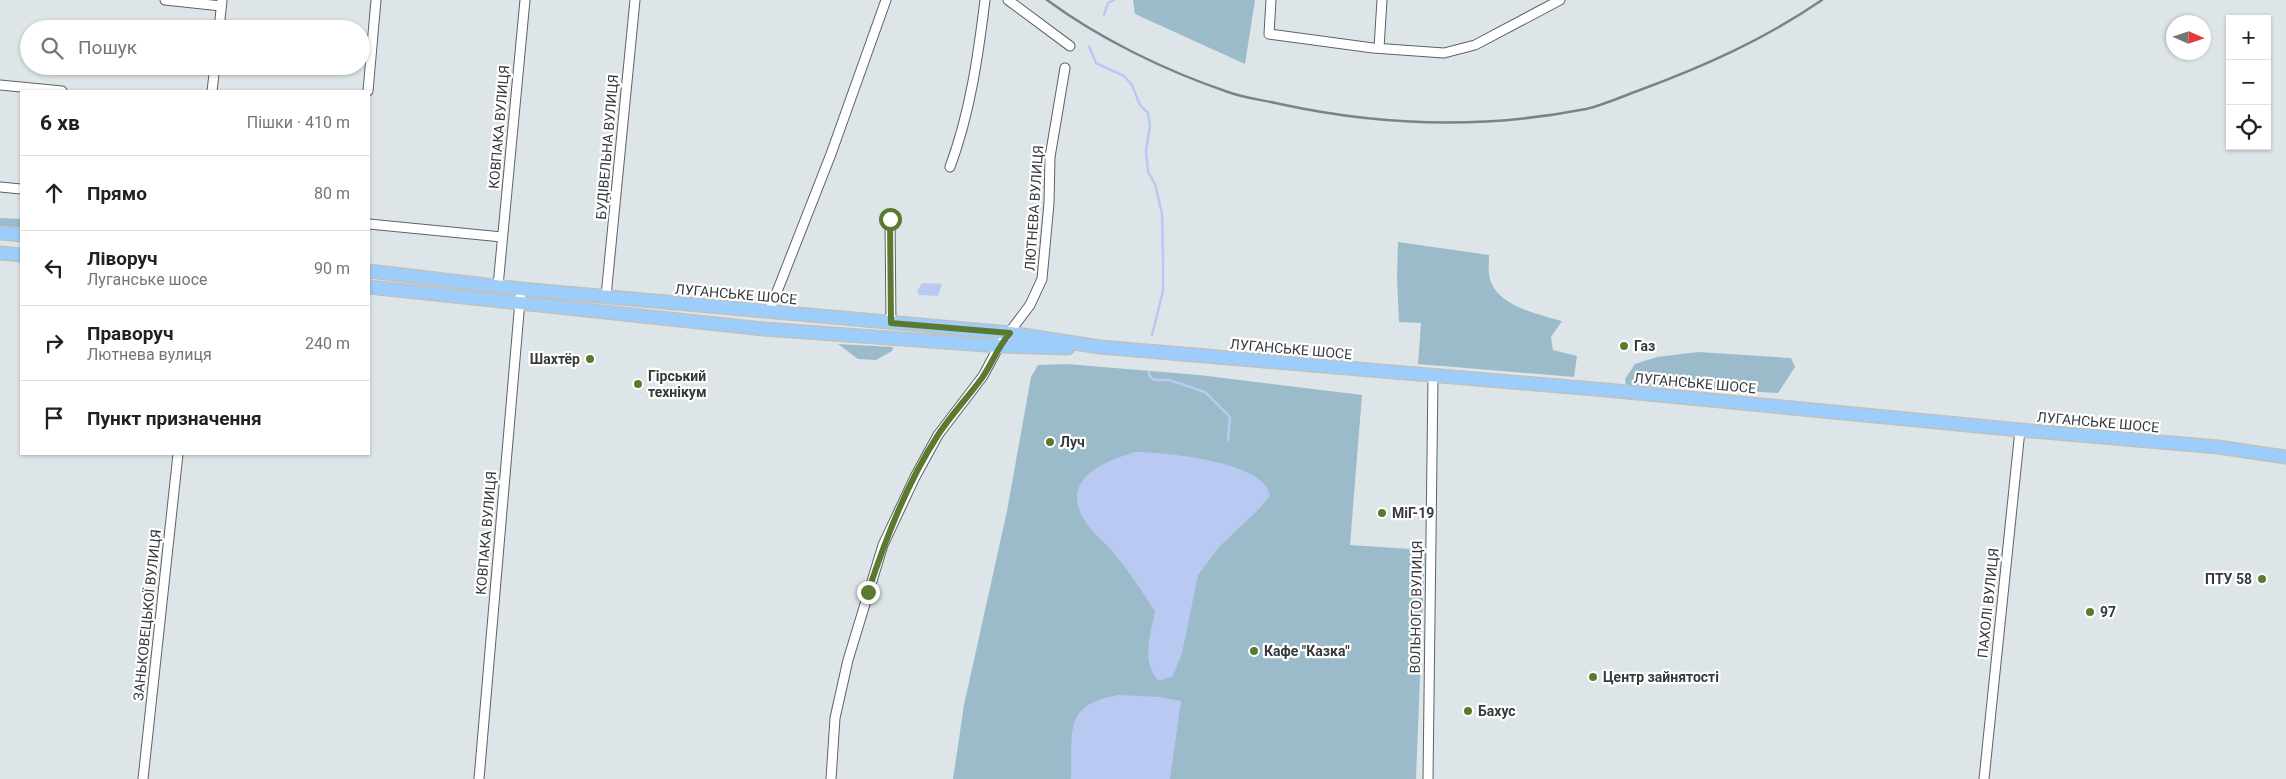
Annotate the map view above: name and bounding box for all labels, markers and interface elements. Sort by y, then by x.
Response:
north arrow [2166,15,2211,60]
map controls [2226,15,2271,150]
button: + [2226,15,2271,60]
search box [20,20,370,75]
icon: search [38,34,66,62]
text: Пошук [78,36,137,59]
button: − [2226,60,2271,105]
street label: КОВПАКА ВУЛИЦЯ [486,65,512,189]
street label: БУДІВЕЛЬНА ВУЛИЦЯ [593,74,621,220]
button: locate [2226,105,2271,150]
text: 6 хв [40,111,80,135]
text: Пішки · 410 m [247,113,350,132]
street label: ЛЮТНЕВА ВУЛИЦЯ [1022,145,1046,271]
icon: ahead [40,179,68,207]
text: Прямо [87,182,147,205]
text: 80 m [314,184,350,203]
route start [879,208,902,231]
text: Ліворуч [87,247,158,270]
icon: left [40,254,68,282]
text: 90 m [314,259,350,278]
text: Луганське шосе [87,270,208,289]
street label: ЛУГАНСЬКЕ ШОСЕ [674,281,798,307]
text: Праворуч [87,322,173,345]
icon: right [40,329,68,357]
text: 240 m [305,334,350,353]
street label: ЛУГАНСЬКЕ ШОСЕ [1229,336,1353,362]
place label: Газ [1634,338,1655,354]
marker: Газ [1618,340,1630,352]
text: Лютнева вулиця [87,345,212,364]
place label: Шахтёр [530,351,580,367]
marker: Шахтёр [584,353,596,365]
place label: Гірський технікум [648,368,707,400]
street label: ЛУГАНСЬКЕ ШОСЕ [1633,370,1757,396]
marker: Гірський технікум [632,378,644,390]
icon: arrive [40,404,68,432]
text: Пункт призначення [87,407,262,430]
street label: ЛУГАНСЬКЕ ШОСЕ [2036,409,2160,435]
place label: Луч [1060,434,1085,450]
marker: Луч [1044,436,1056,448]
street label: КОВПАКА ВУЛИЦЯ [473,471,499,595]
place label: МіГ-19 [1392,505,1434,521]
marker: МіГ-19 [1376,507,1388,519]
street label: ЗАНЬКОВЕЦЬКОЇ ВУЛИЦЯ [130,529,164,701]
street label: ВОЛЬНОГО ВУЛИЦЯ [1407,540,1425,674]
street label: ПАХОЛІ ВУЛИЦЯ [1974,547,2002,659]
place label: ПТУ 58 [2205,571,2252,587]
marker: ПТУ 58 [2256,573,2268,585]
route end [857,581,880,604]
place label: 97 [2100,604,2116,620]
marker: 97 [2084,606,2096,618]
place label: Кафе "Казка" [1264,643,1350,659]
marker: Кафе "Казка" [1248,645,1260,657]
place label: Центр зайнятості [1603,669,1719,685]
marker: Центр зайнятості [1587,671,1599,683]
place label: Бахус [1478,703,1516,719]
marker: Бахус [1462,705,1474,717]

